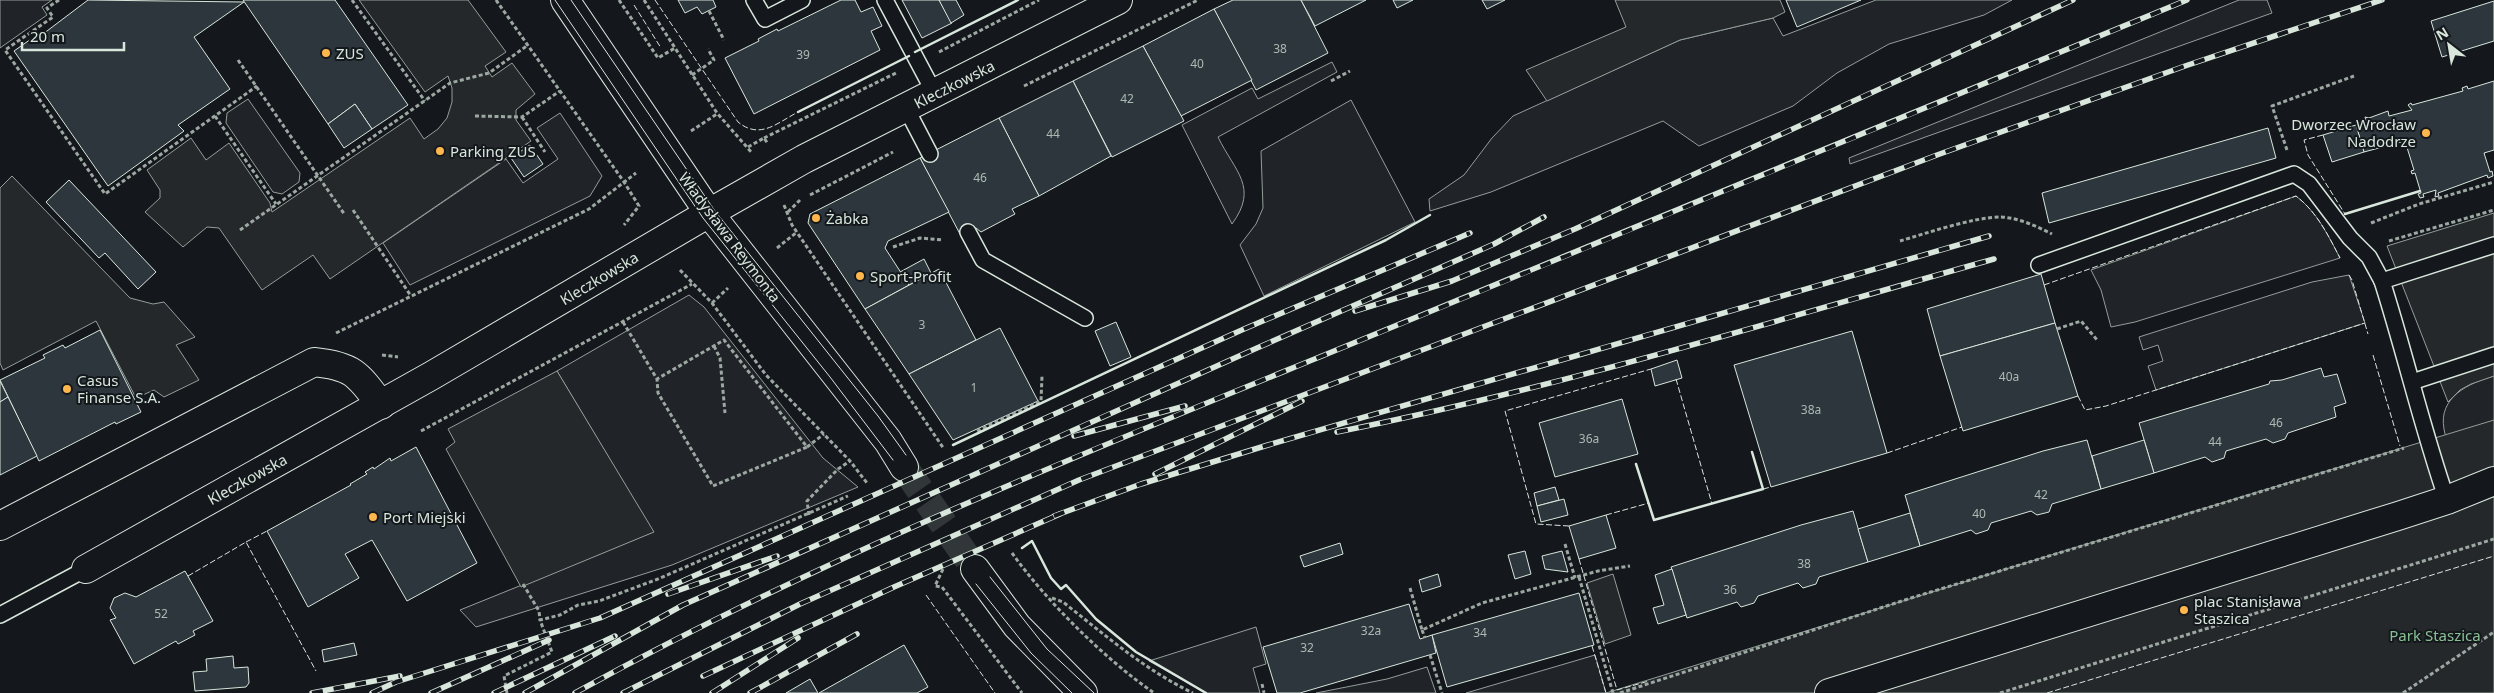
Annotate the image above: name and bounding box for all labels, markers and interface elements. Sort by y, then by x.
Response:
scale bar [22,20,125,52]
north arrow [2424,20,2474,70]
text: N [2432,22,2452,45]
text: 20 m [30,26,65,46]
house number: 38 [1273,40,1287,57]
place label: ZUS [336,43,364,63]
house number: 39 [796,46,810,63]
marker: ZUS [320,47,332,59]
street label: Kleczkowska [910,55,998,113]
house number: 40 [1190,55,1204,72]
house number: 42 [1120,90,1134,107]
place label: Dworzec Wrocław Nadodrze [2291,114,2416,151]
house number: 44 [1046,125,1060,142]
marker: Dworzec Wrocław Nadodrze [2420,127,2432,139]
place label: Parking ZUS [450,141,536,161]
marker: Parking ZUS [434,145,446,157]
street label: Władysława Reymonta [674,168,786,306]
house number: 46 [973,169,987,186]
place label: Żabka [826,208,869,228]
marker: Żabka [810,212,822,224]
street label: Kleczkowska [556,247,642,309]
place label: Sport-Profit [870,266,952,286]
marker: Sport-Profit [854,270,866,282]
house number: 3 [919,316,926,333]
house number: 40a [1999,368,2019,385]
place label: Casus Finanse S.A. [77,370,161,407]
house number: 1 [971,379,977,396]
marker: Casus Finanse S.A. [61,383,73,395]
house number: 38a [1801,401,1821,418]
house number: 46 [2269,414,2283,431]
house number: 36a [1579,430,1599,447]
house number: 44 [2208,433,2222,450]
street label: Kleczkowska [204,449,290,509]
house number: 42 [2034,486,2048,503]
house number: 40 [1972,505,1986,522]
place label: Port Miejski [383,507,466,527]
marker: Port Miejski [367,511,379,523]
house number: 38 [1797,555,1811,572]
house number: 36 [1723,581,1737,598]
place label: plac Stanisława Staszica [2194,591,2302,628]
marker: plac Stanisława Staszica [2178,604,2190,616]
house number: 52 [154,605,168,622]
house number: 32a [1361,622,1381,639]
house number: 34 [1473,624,1487,641]
park label: Park Staszica [2389,625,2481,645]
house number: 32 [1300,639,1314,656]

